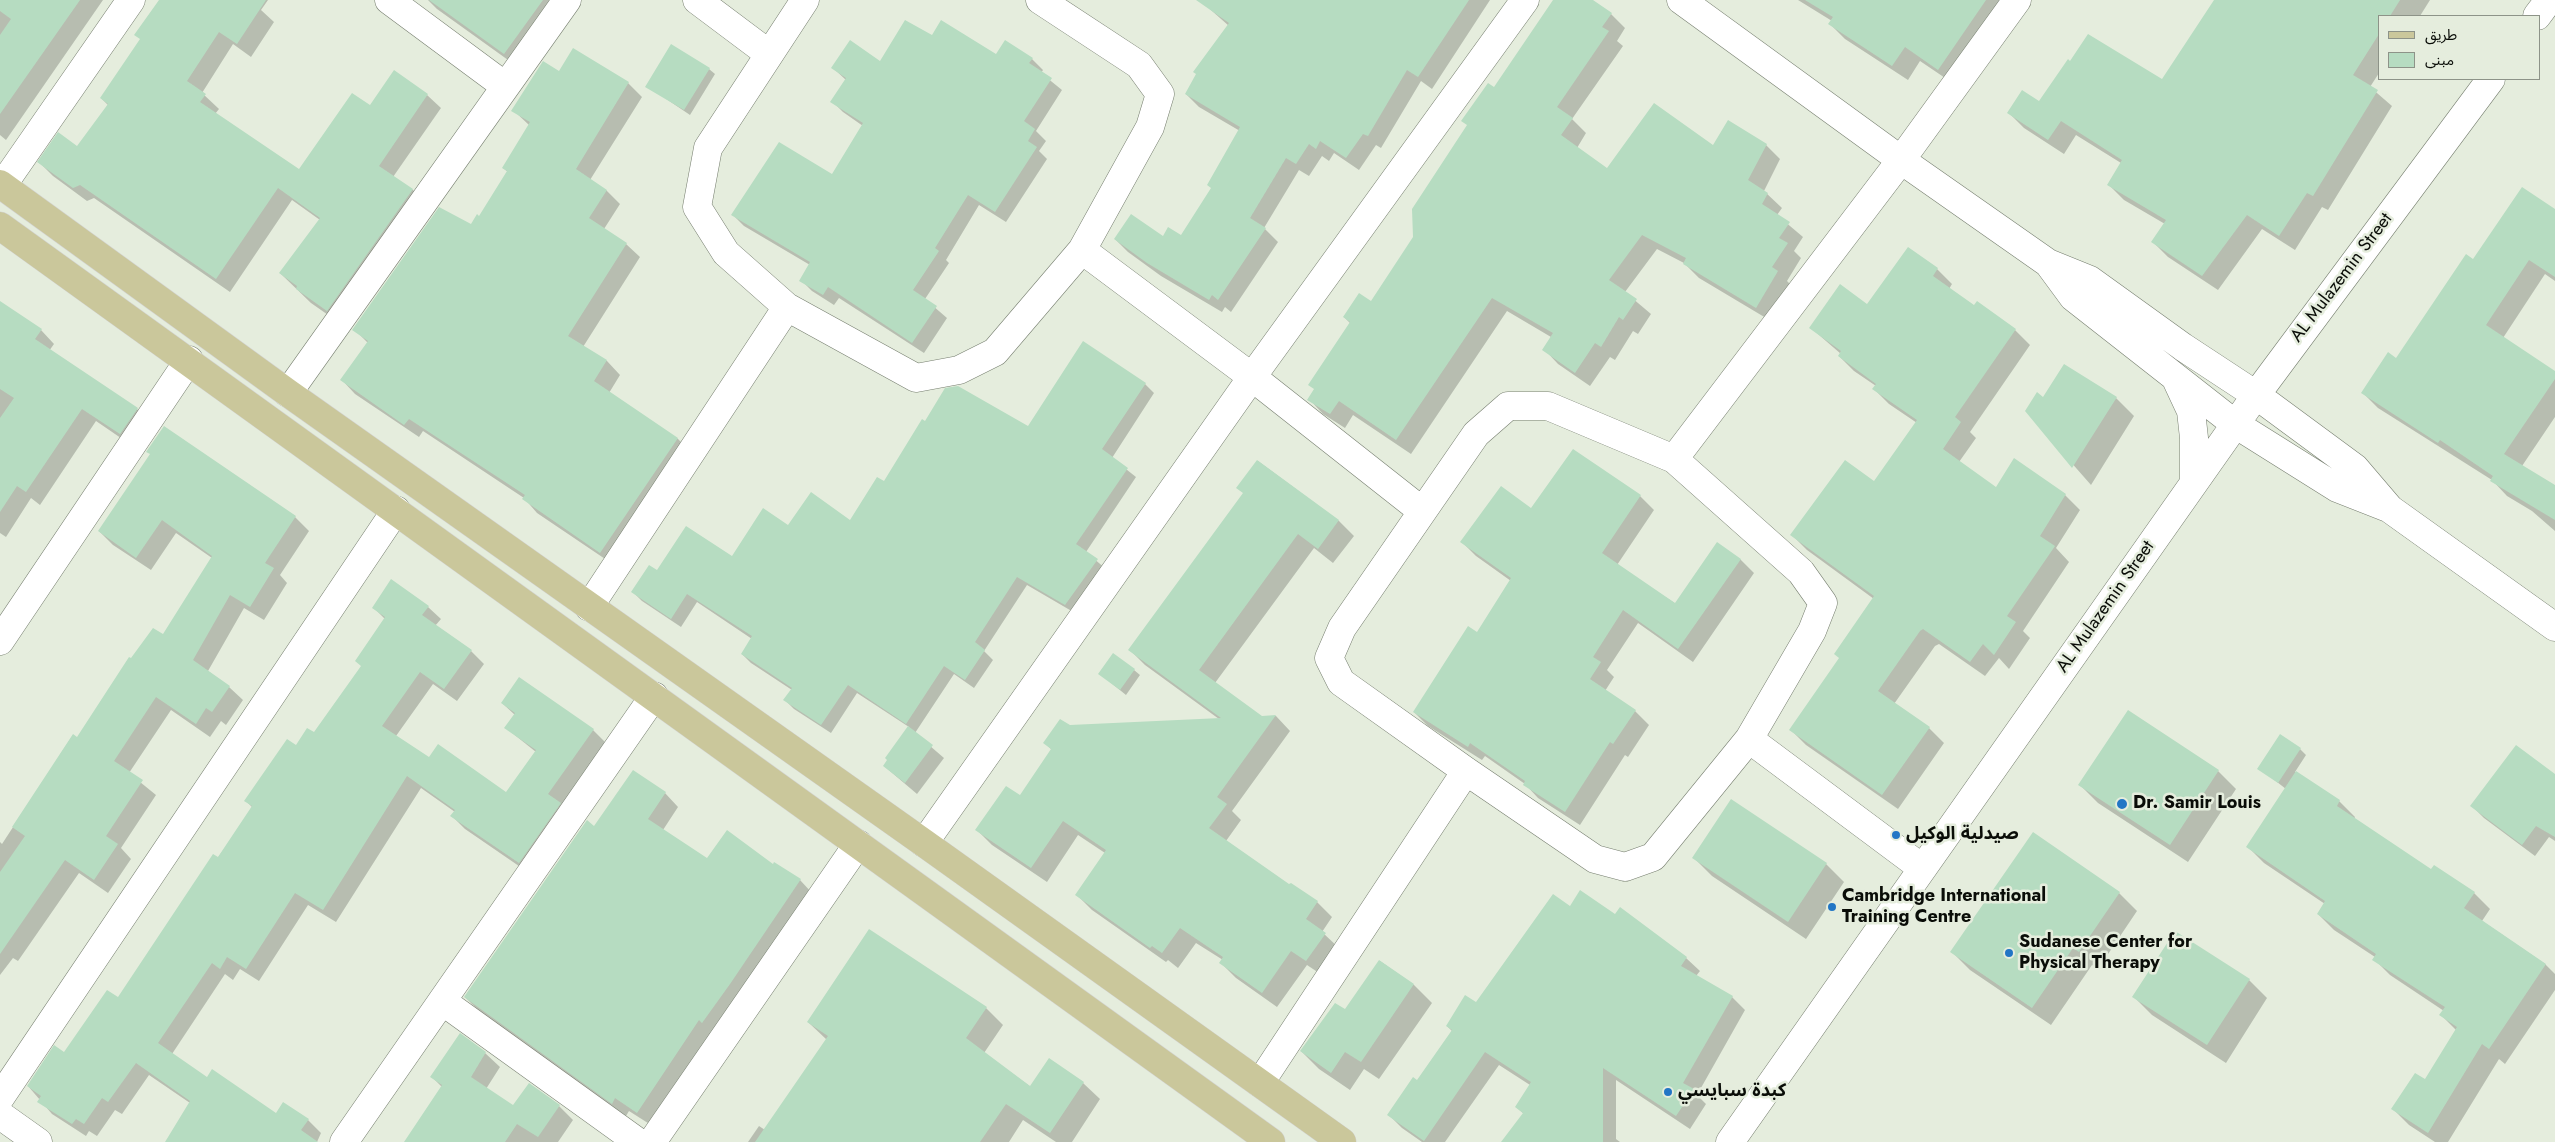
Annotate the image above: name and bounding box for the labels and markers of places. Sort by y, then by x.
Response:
place label: Dr. Samir Louis [2133,793,2261,815]
marker: Dr. Samir Louis [2115,797,2129,811]
place label: صيدلية الوكيل [1906,824,2019,846]
marker: صيدلية الوكيل [1890,829,1902,841]
place label: Cambridge International Training Centre [1842,886,2046,929]
marker: Cambridge International Training Centre [1826,901,1838,913]
place label: Sudanese Center for Physical Therapy [2019,932,2192,974]
marker: Sudanese Center for Physical Therapy [2003,947,2015,959]
place label: كبدة سبايسي [1678,1081,1786,1103]
marker: كبدة سبايسي [1662,1086,1674,1098]

